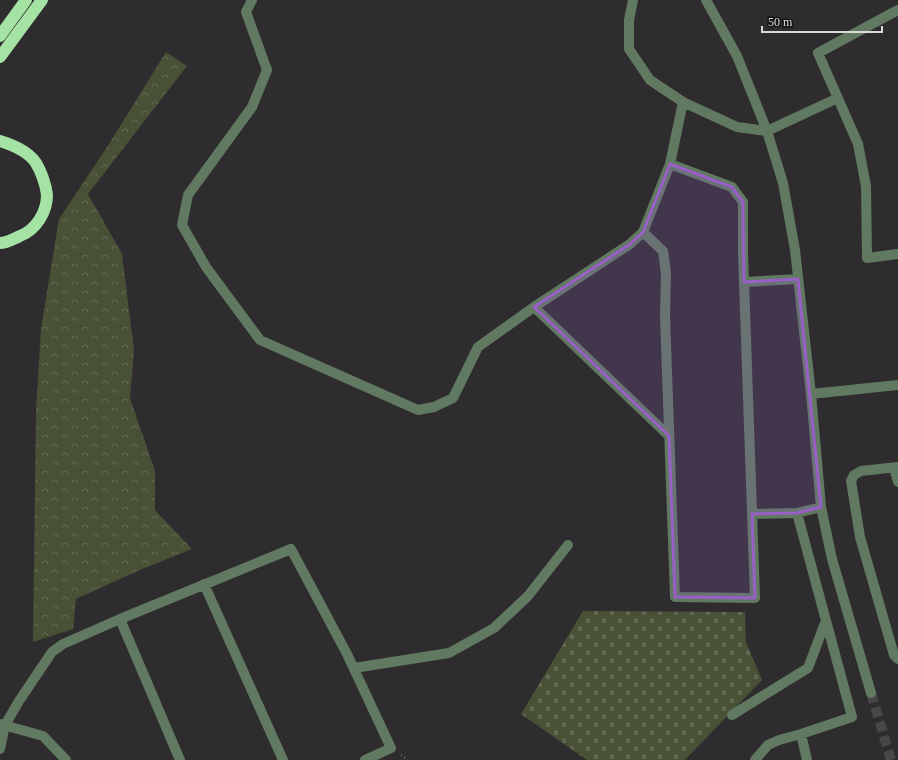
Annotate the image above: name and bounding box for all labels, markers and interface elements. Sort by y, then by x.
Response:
scale bar [762,8,882,34]
text: 50 m [768,15,793,29]

